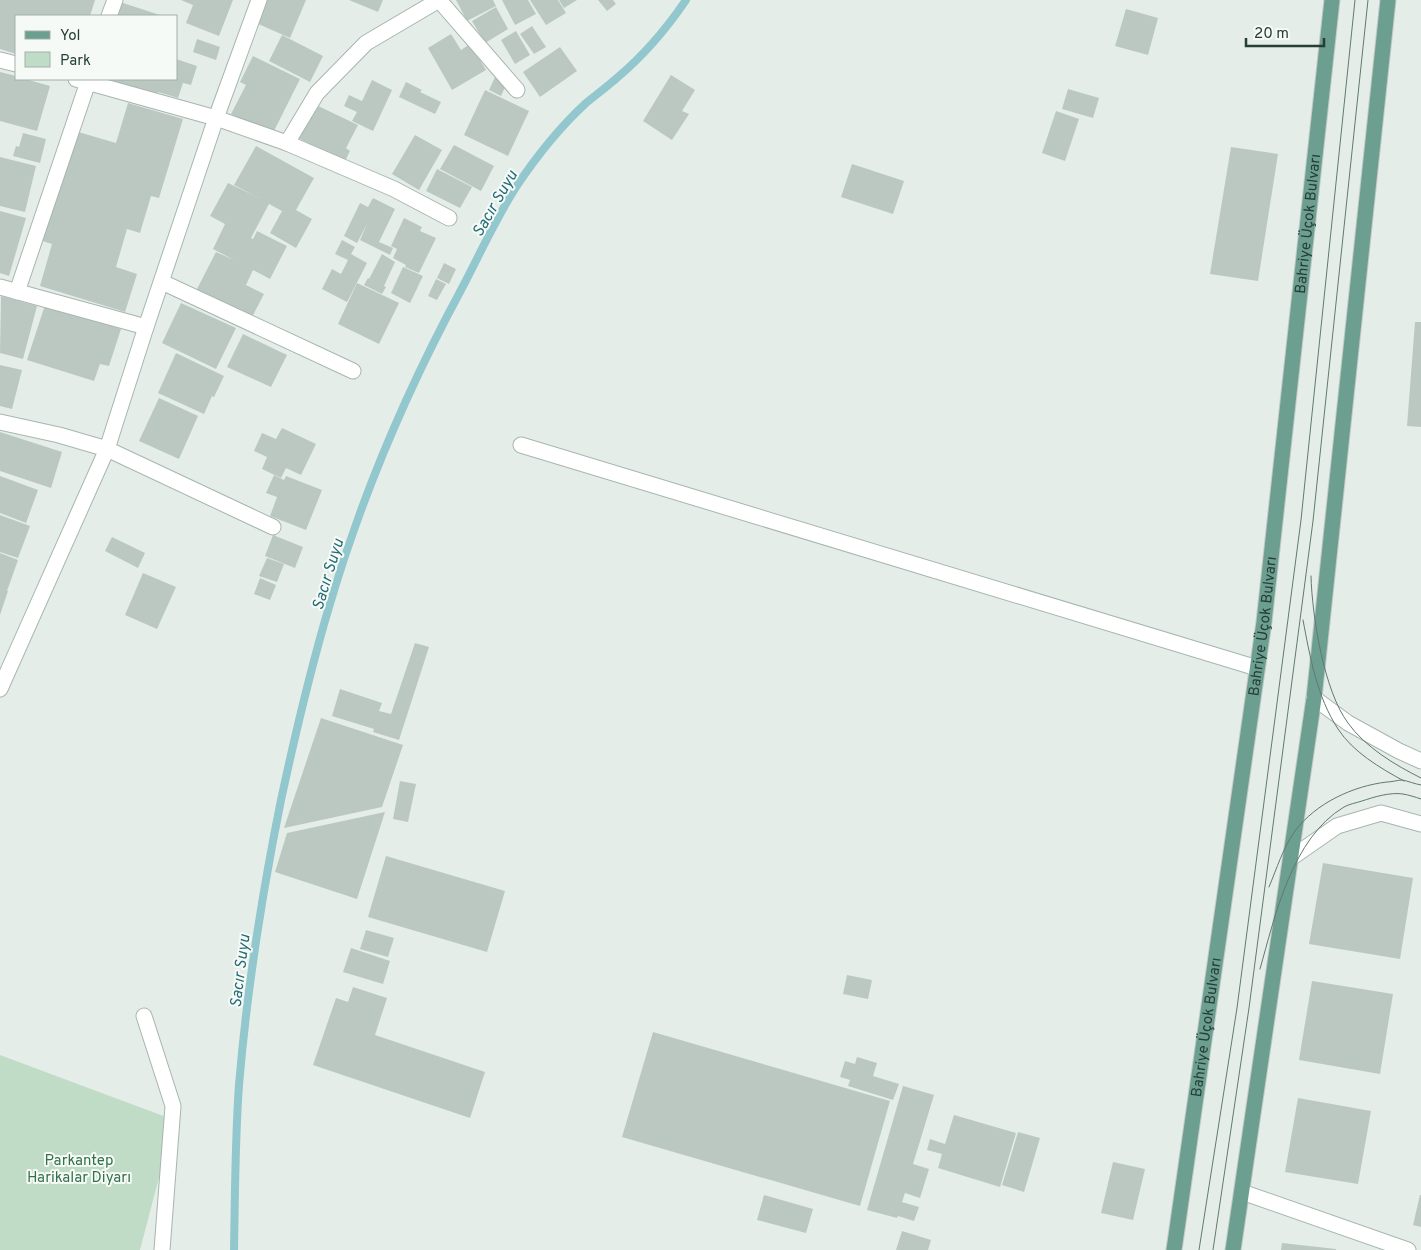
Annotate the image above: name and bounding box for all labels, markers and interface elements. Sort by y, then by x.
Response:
legend [15,15,178,80]
scale bar [1246,15,1324,47]
text: 20 m [1254,25,1289,44]
text: Yol [60,27,81,46]
text: Park [60,52,91,71]
street label: Bahriye Üçok Bulvarı [1292,153,1326,295]
water label: Sacır Suyu [469,167,523,241]
water label: Sacır Suyu [309,536,349,613]
street label: Bahriye Üçok Bulvarı [1245,556,1282,698]
water label: Sacır Suyu [227,933,255,1009]
street label: Bahriye Üçok Bulvarı [1188,956,1227,1098]
park label: Parkantep Harikalar Diyarı [27,1152,131,1188]

